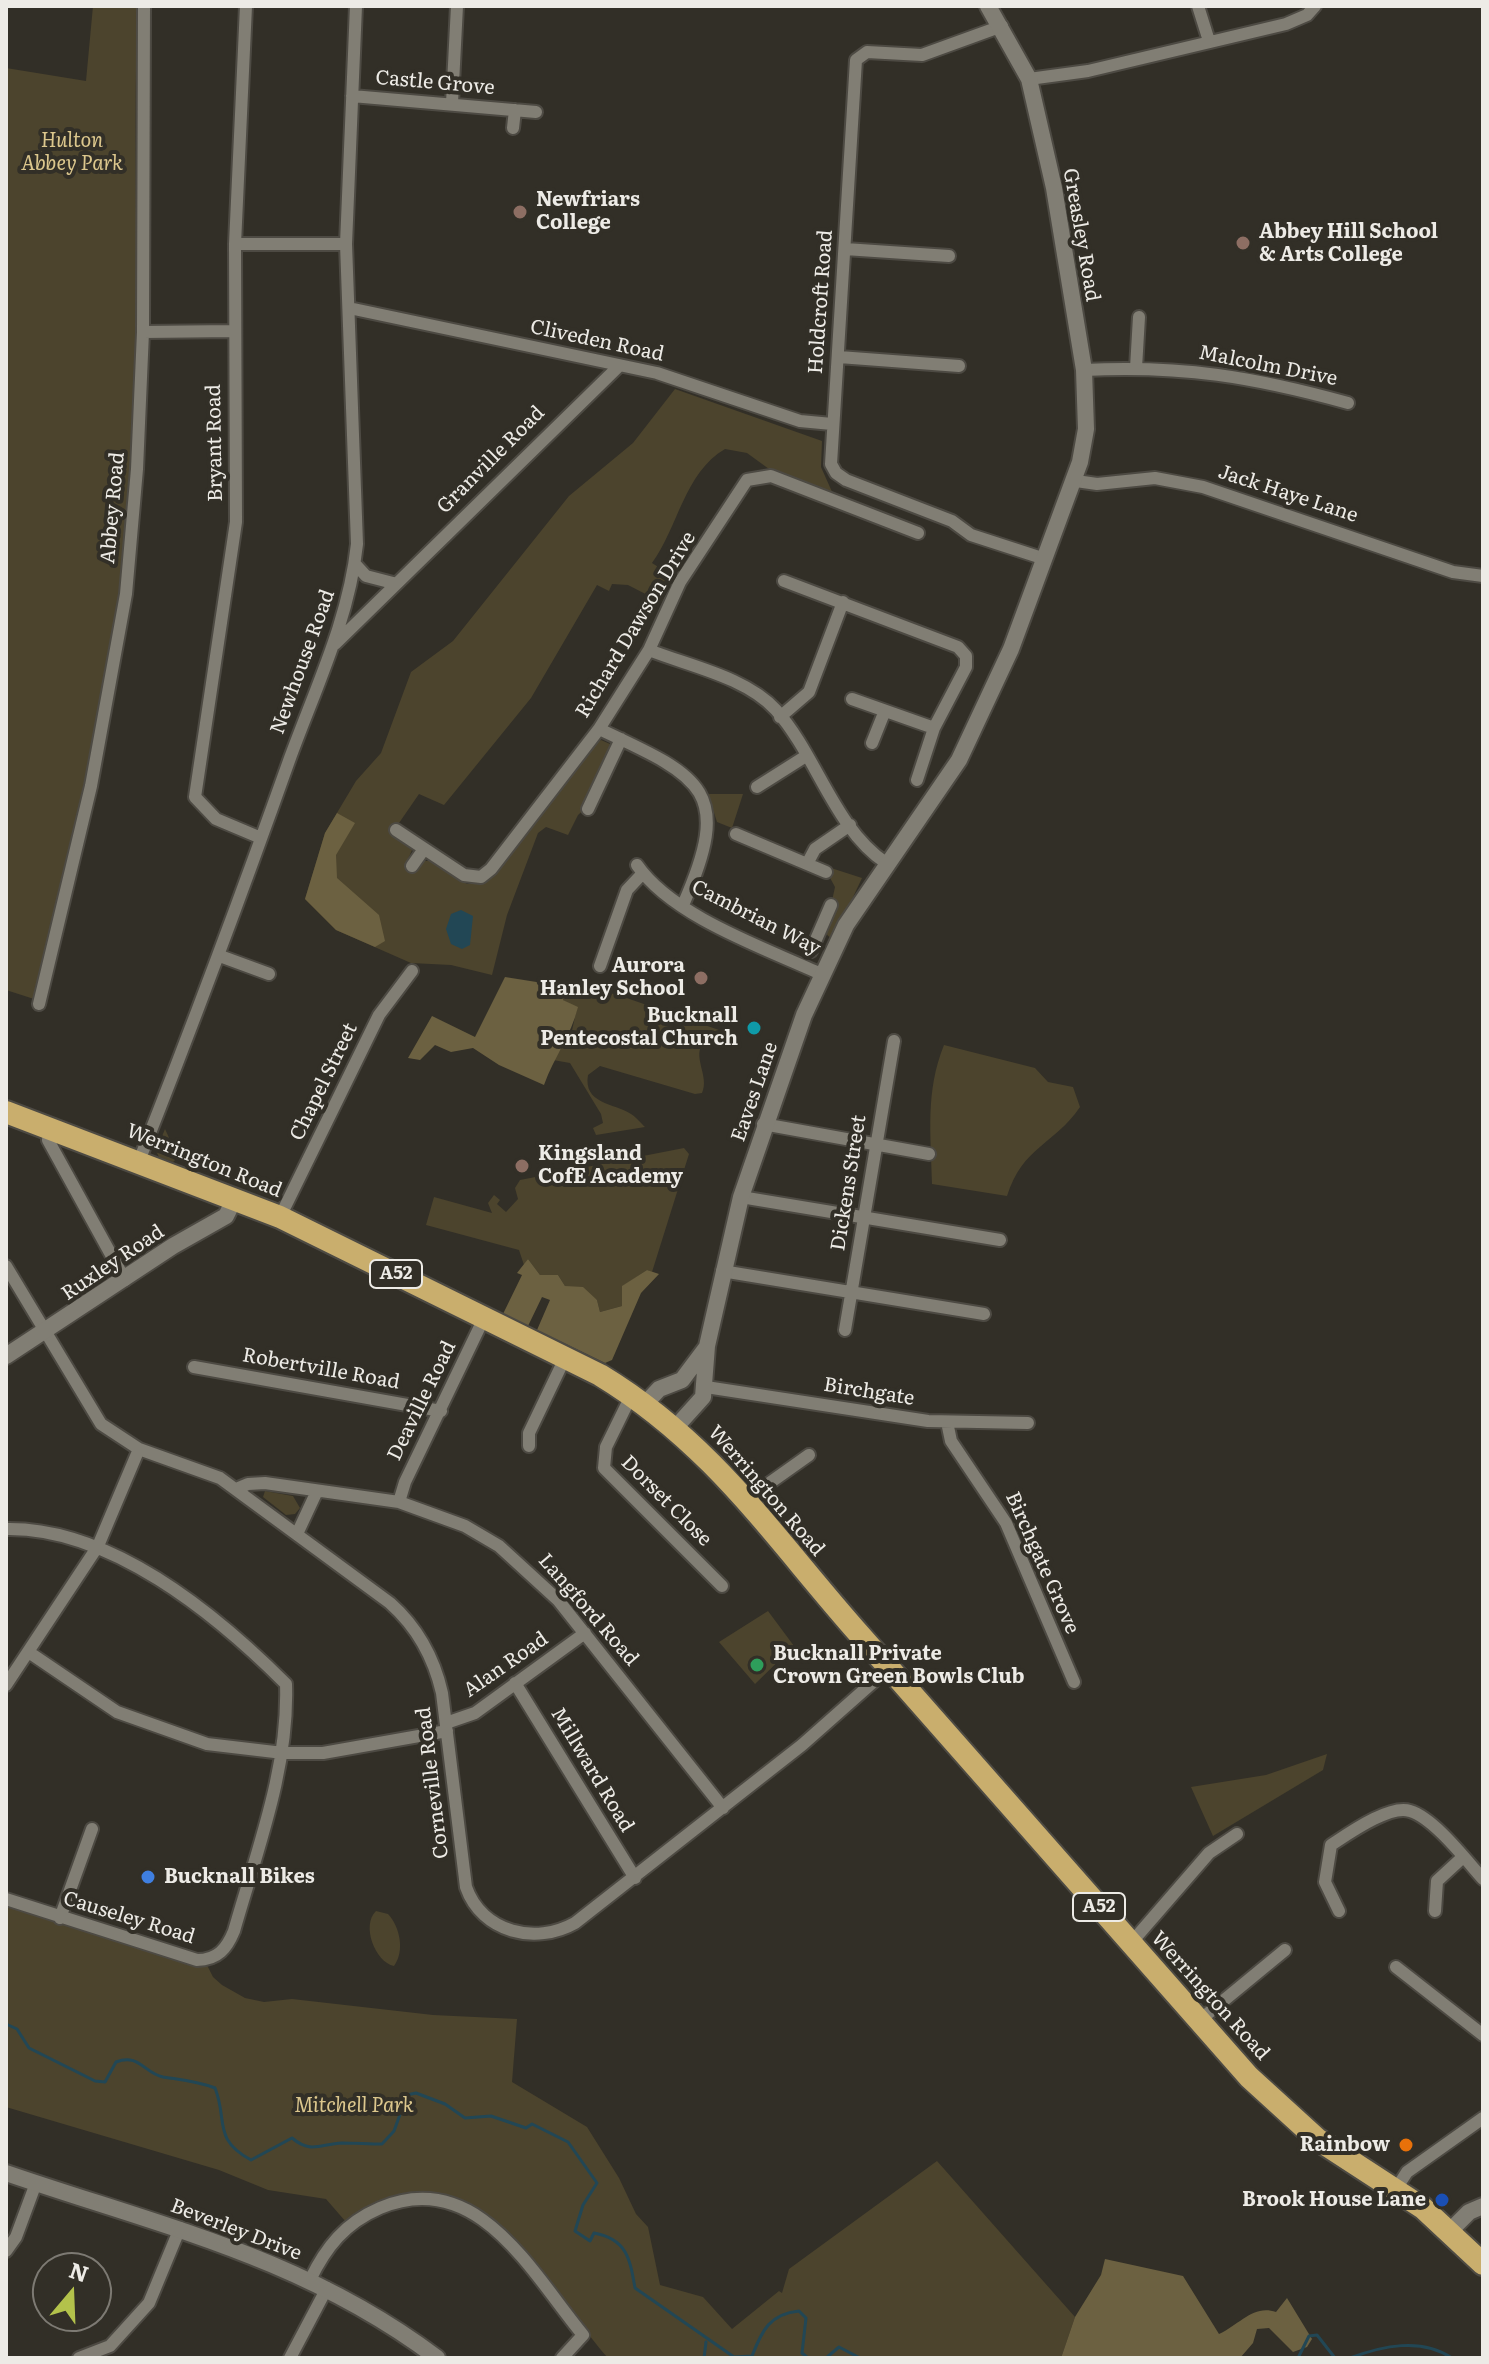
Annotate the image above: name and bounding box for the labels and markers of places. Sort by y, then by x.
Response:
place label: Newfriars College [536,188,640,235]
marker: Newfriars College [511,203,529,221]
place label: Abbey Hill School & Arts College [1259,220,1438,267]
marker: Abbey Hill School & Arts College [1234,234,1252,252]
place label: Aurora Hanley School [540,954,685,1001]
marker: Aurora Hanley School [692,969,710,987]
place label: Bucknall Pentecostal Church [540,1004,738,1051]
marker: Bucknall Pentecostal Church [745,1019,763,1037]
place label: Kingsland CofE Academy [538,1142,683,1189]
marker: Kingsland CofE Academy [513,1157,531,1175]
place label: Bucknall Private Crown Green Bowls Club [773,1642,1024,1689]
marker: Bucknall Private Crown Green Bowls Club [748,1656,766,1674]
place label: Bucknall Bikes [164,1865,315,1889]
marker: Bucknall Bikes [139,1868,157,1886]
place label: Rainbow [1300,2133,1390,2157]
marker: Rainbow [1397,2136,1415,2154]
place label: Brook House Lane [1242,2188,1426,2212]
marker: Brook House Lane [1433,2191,1451,2209]

